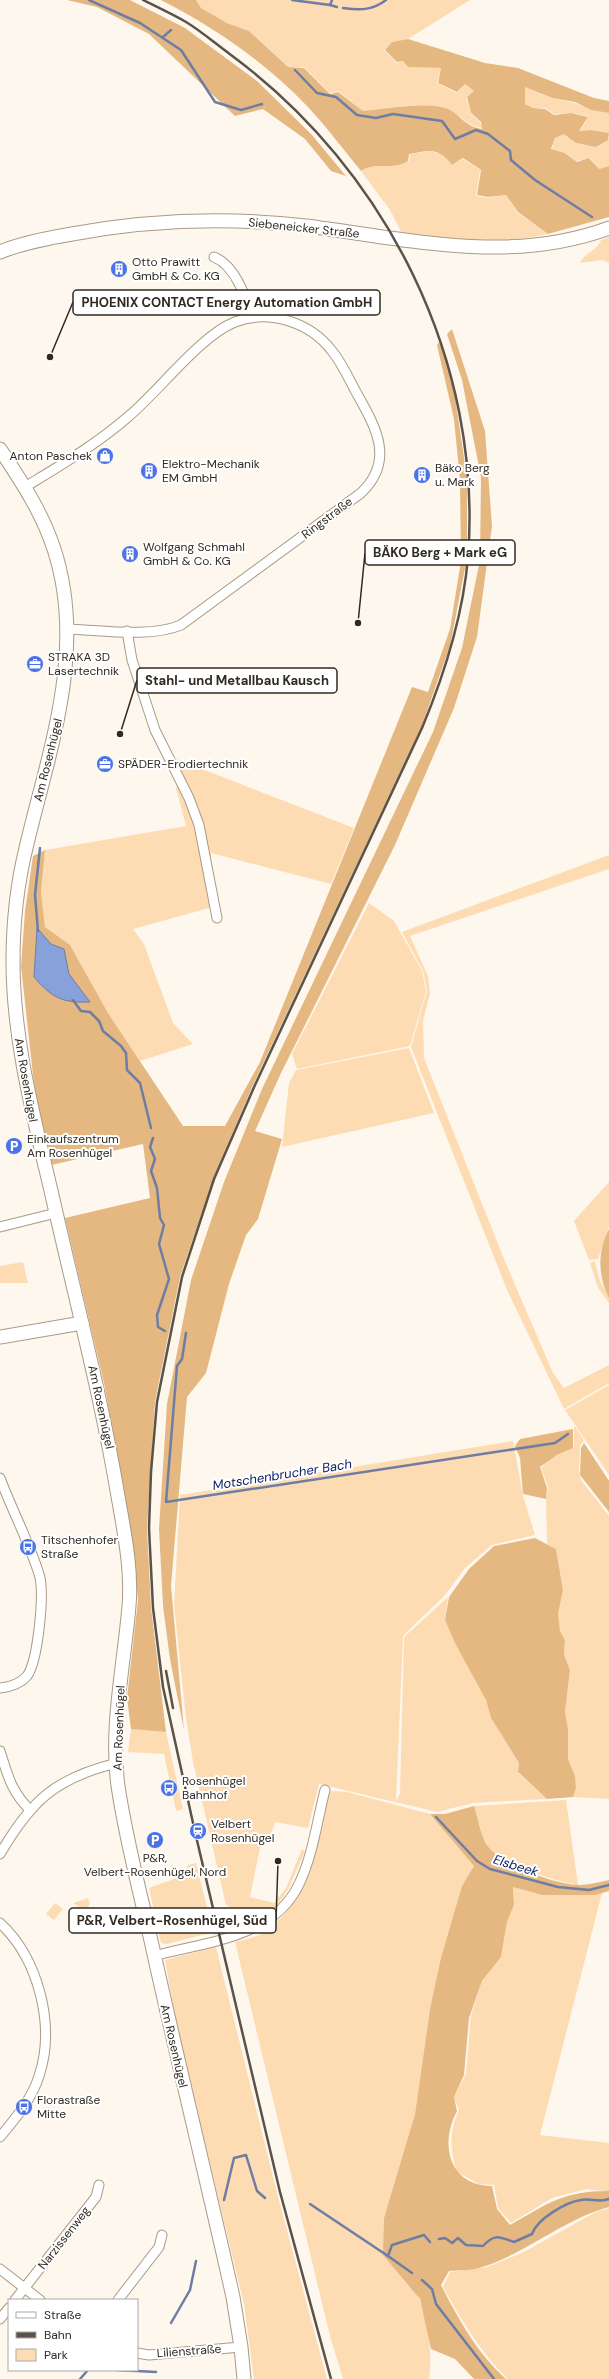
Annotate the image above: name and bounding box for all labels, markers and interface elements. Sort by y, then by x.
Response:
street label: Siebeneicker Straße [248,214,361,242]
place label: Otto Prawitt GmbH & Co. KG [132,254,220,284]
building icon: Otto Prawitt GmbH & Co. KG [109,259,129,279]
callout: PHOENIX CONTACT Energy Automation GmbH [73,290,380,315]
text: PHOENIX CONTACT Energy Automation GmbH [82,294,372,311]
shop icon: Anton Paschek [95,446,115,466]
place label: Anton Paschek [10,448,92,464]
place label: Elektro-Mechanik EM GmbH [162,456,260,486]
place label: Bäko Berg u. Mark [435,460,490,490]
building icon: Elektro-Mechanik EM GmbH [139,461,159,481]
building icon: Bäko Berg u. Mark [412,465,432,485]
street label: Ringstraße [298,494,356,542]
place label: Wolfgang Schmahl GmbH & Co. KG [143,539,245,569]
callout: BÄKO Berg + Mark eG [365,540,515,565]
building icon: Wolfgang Schmahl GmbH & Co. KG [120,544,140,564]
text: BÄKO Berg + Mark eG [373,544,507,561]
place label: STRAKA 3D Lasertechnik [48,649,119,679]
office icon: STRAKA 3D Lasertechnik [25,654,45,674]
callout: Stahl- und Metallbau Kausch [137,668,337,693]
text: Stahl- und Metallbau Kausch [145,672,329,689]
street label: Am Rosenhügel [30,717,66,803]
office icon: SPÄDER-Erodiertechnik [95,754,115,774]
place label: SPÄDER-Erodiertechnik [118,756,248,772]
street label: Am Rosenhügel [11,1037,41,1123]
place label: Einkaufszentrum Am Rosenhügel [27,1131,119,1161]
parking icon: Einkaufszentrum Am Rosenhügel [4,1136,24,1156]
street label: Am Rosenhügel [84,1364,118,1450]
water label: Motschenbrucher Bach [211,1455,353,1494]
place label: Titschenhofer Straße [41,1532,118,1562]
bus stop icon: Titschenhofer Straße [18,1537,38,1557]
street label: Am Rosenhügel [110,1685,128,1771]
place label: Rosenhügel Bahnhof [182,1773,245,1803]
bus stop icon: Rosenhügel Bahnhof [159,1778,179,1798]
place label: Velbert Rosenhügel [211,1816,274,1846]
station icon: Velbert Rosenhügel [188,1821,208,1841]
parking icon: P&R, Velbert-Rosenhügel, Nord [145,1830,165,1850]
place label: P&R, Velbert-Rosenhügel, Nord [84,1850,226,1880]
water label: Elsbeek [491,1851,541,1880]
callout: P&R, Velbert-Rosenhügel, Süd [69,1908,276,1933]
text: P&R, Velbert-Rosenhügel, Süd [77,1912,267,1929]
street label: Am Rosenhügel [157,2003,191,2089]
place label: Florastraße Mitte [37,2092,100,2122]
bus stop icon: Florastraße Mitte [14,2097,34,2117]
street label: Narzissenweg [34,2203,94,2273]
legend [8,2299,138,2371]
text: Straße [44,2307,81,2323]
text: Bahn [44,2327,72,2343]
street label: Lilienstraße [156,2341,222,2361]
text: Park [44,2347,68,2363]

